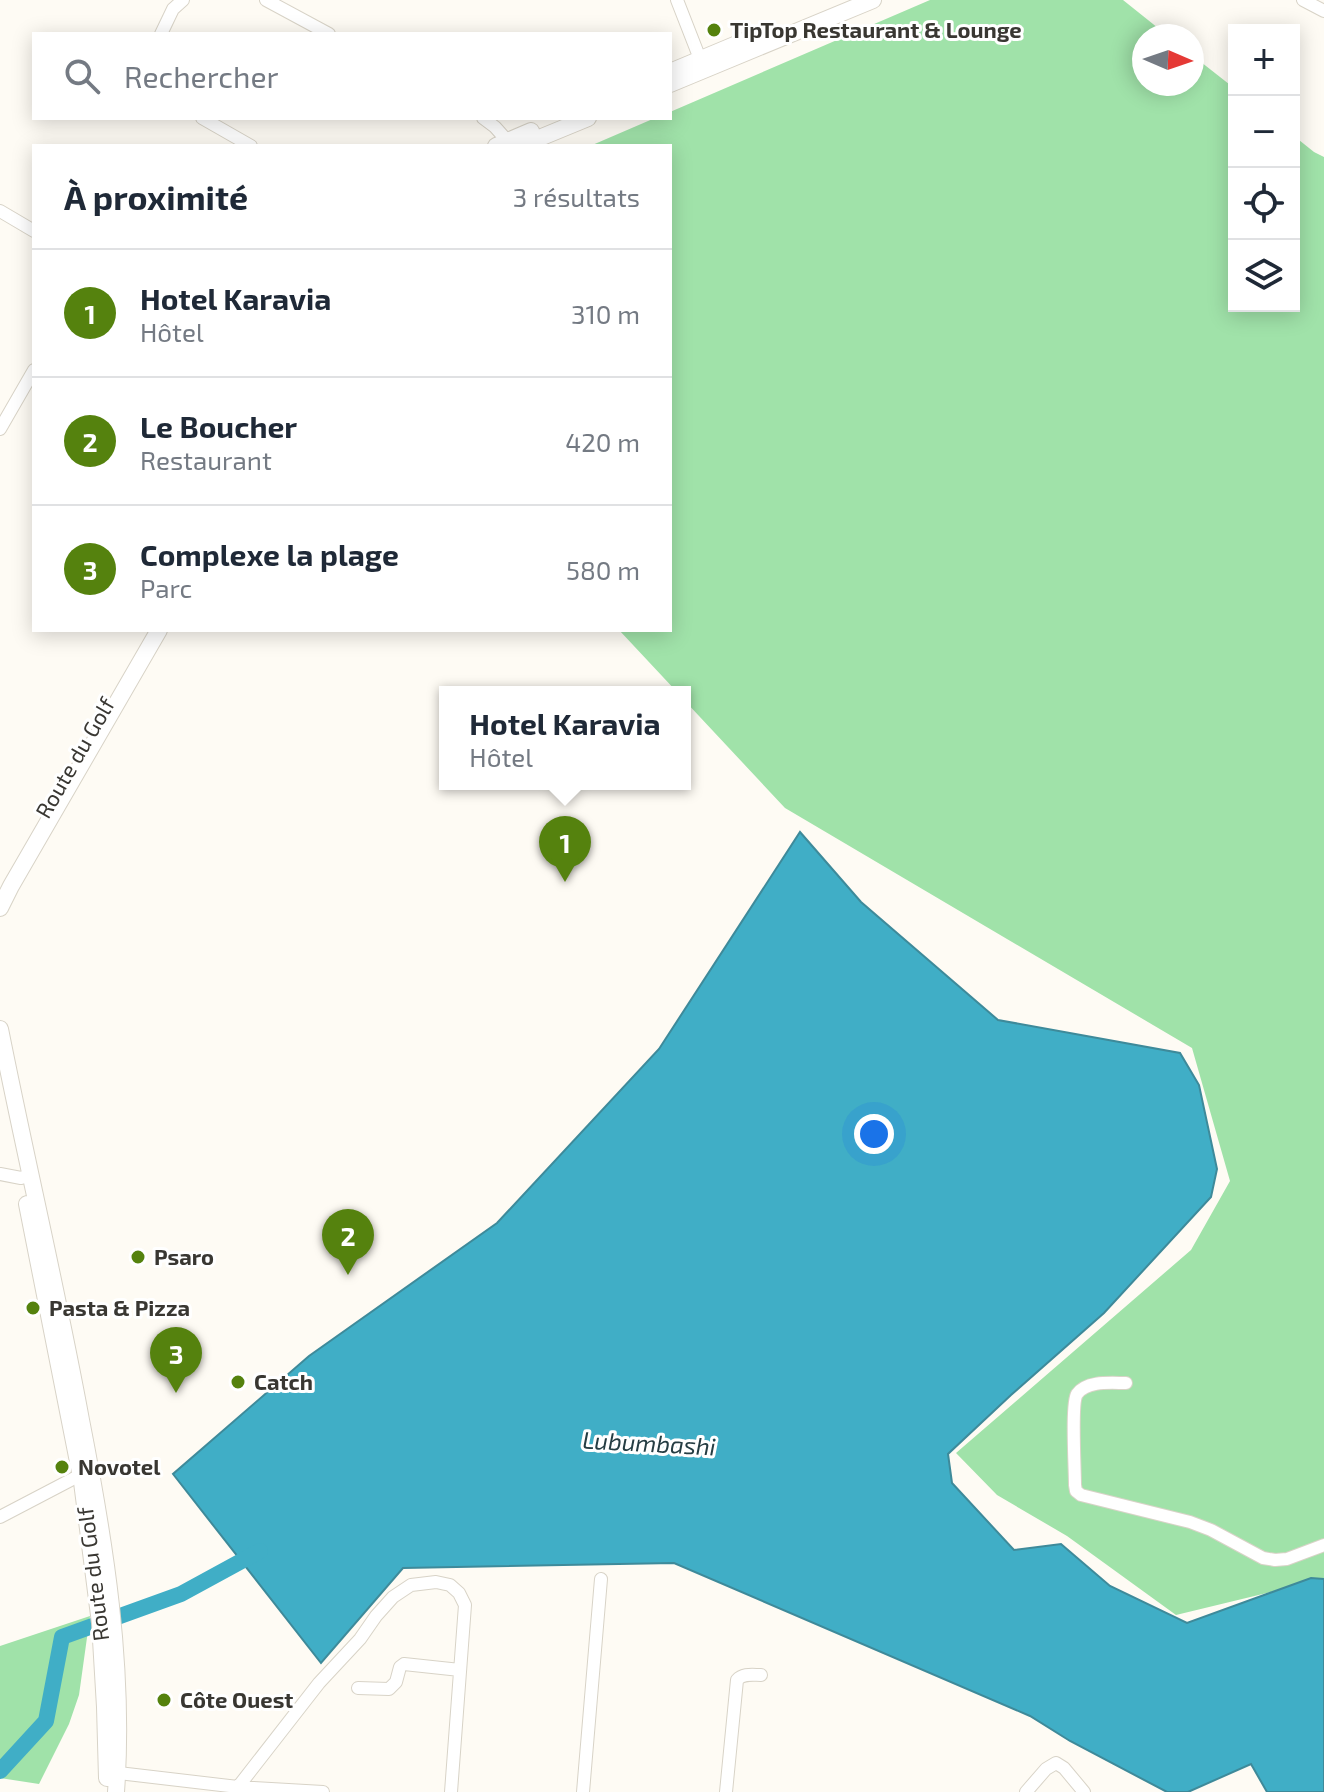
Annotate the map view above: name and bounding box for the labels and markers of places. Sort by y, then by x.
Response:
place label: TipTop Restaurant & Lounge [730,16,1022,42]
marker: TipTop Restaurant & Lounge [705,21,723,39]
pin: 1 [539,816,591,882]
pin: 2 [322,1209,374,1275]
place label: Psaro [154,1243,214,1269]
marker: Psaro [129,1248,147,1266]
place label: Pasta & Pizza [49,1294,190,1320]
marker: Pasta & Pizza [24,1299,42,1317]
pin: 3 [150,1327,202,1393]
place label: Catch [254,1368,313,1394]
marker: Catch [229,1373,247,1391]
place label: Novotel [78,1453,161,1479]
marker: Novotel [53,1458,71,1476]
place label: Côte Ouest [180,1686,293,1712]
marker: Côte Ouest [155,1691,173,1709]

